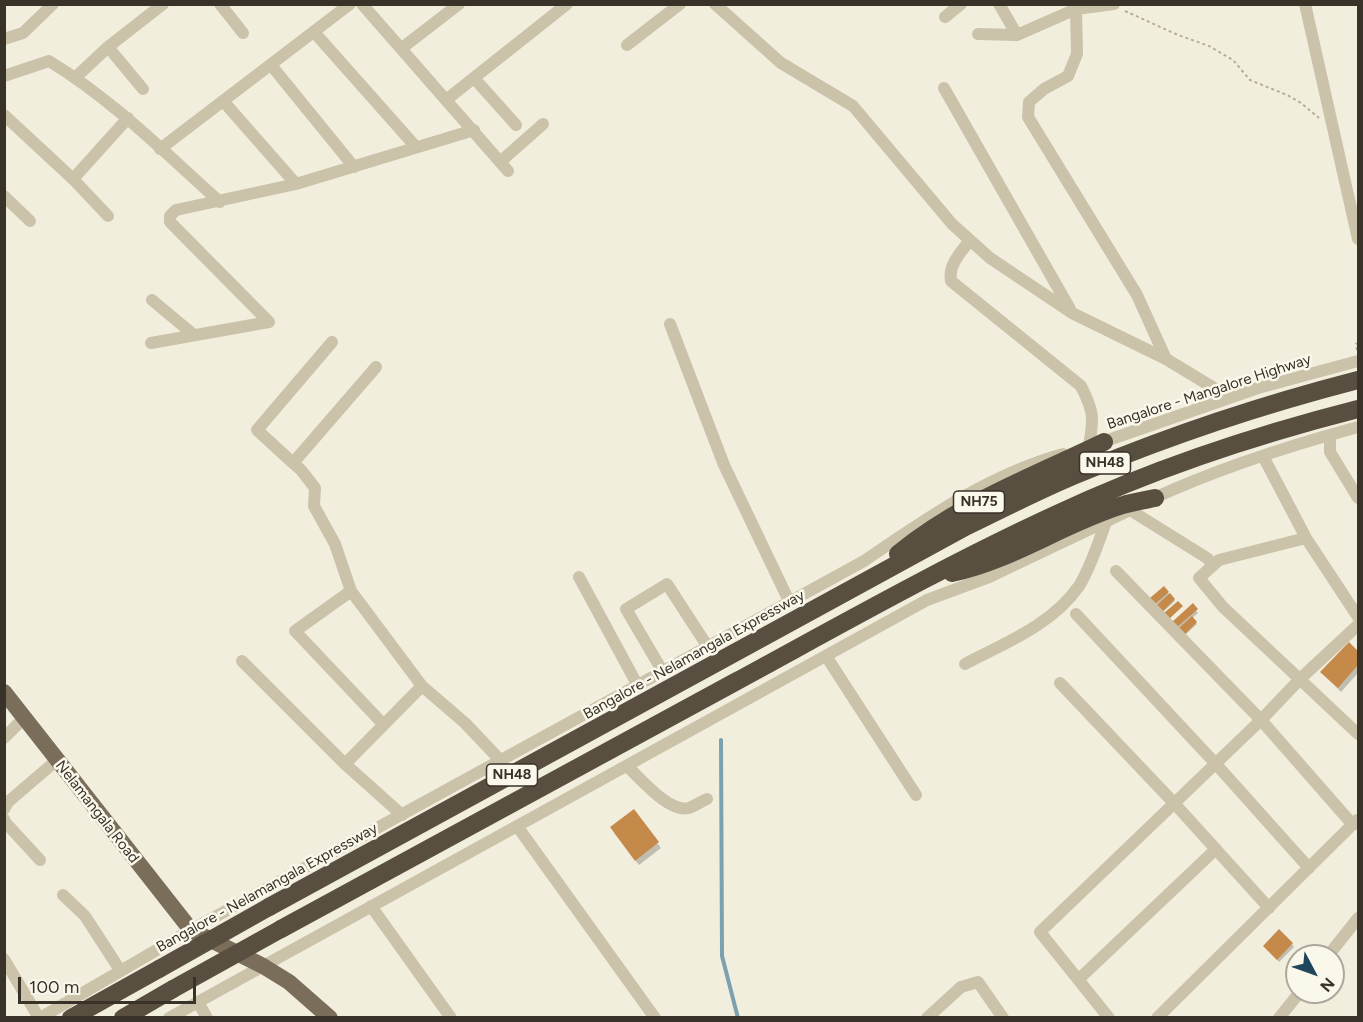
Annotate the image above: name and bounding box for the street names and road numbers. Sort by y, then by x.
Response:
street label: Bangalore - Mangalore Highway [1105,350,1313,434]
road number: NH48 [1080,452,1130,474]
road number: NH75 [954,491,1004,513]
street label: Bangalore - Nelamangala Expressway [580,586,808,724]
street label: Nelamangala Road [51,757,143,867]
road number: NH48 [486,764,538,786]
street label: Bangalore - Nelamangala Expressway [153,819,381,957]

